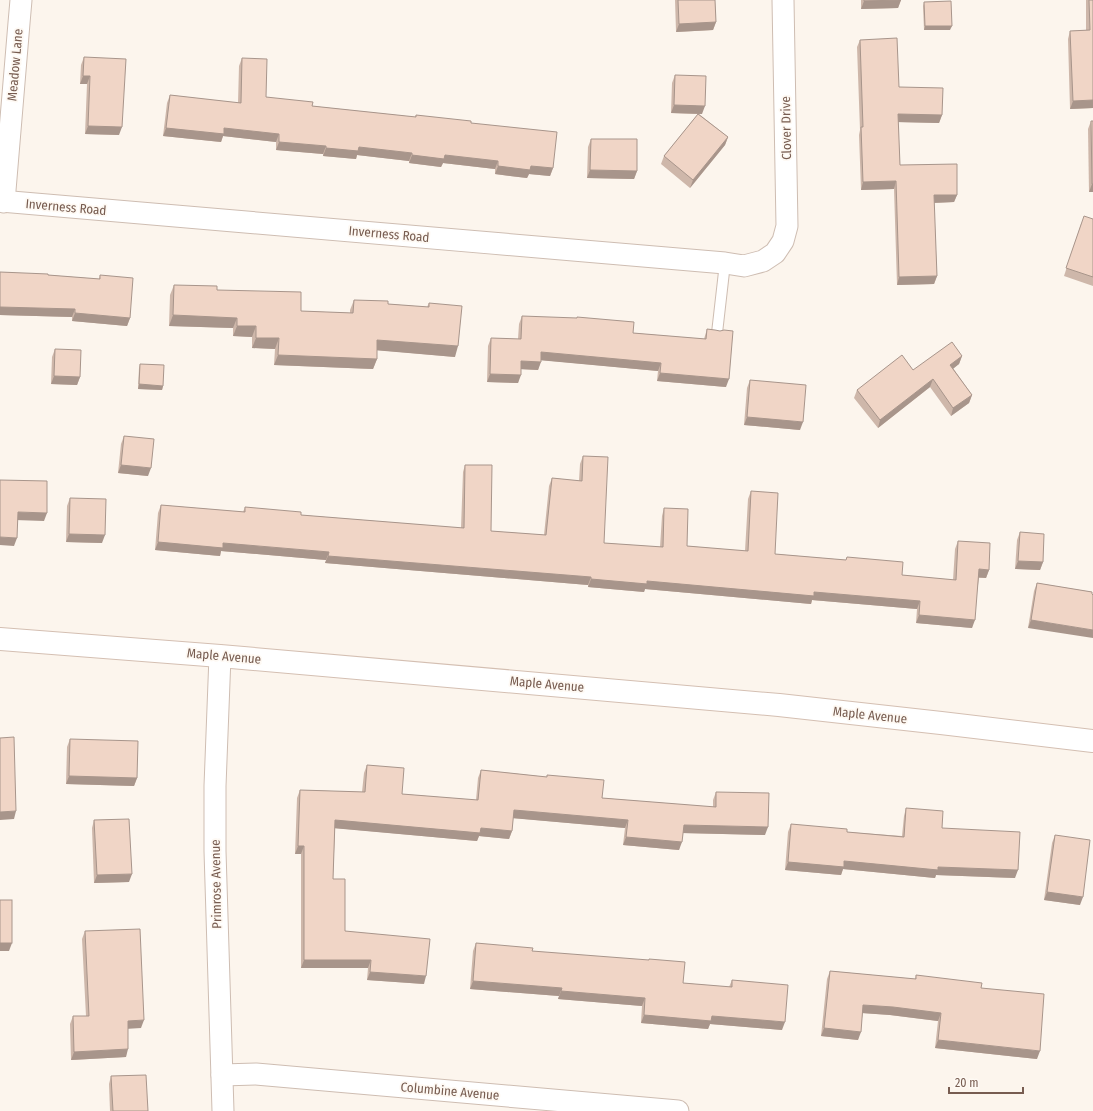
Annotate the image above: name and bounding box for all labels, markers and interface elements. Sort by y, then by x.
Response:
street label: Meadow Lane [4,28,26,102]
street label: Clover Drive [778,96,794,160]
street label: Inverness Road [25,196,107,218]
street label: Inverness Road [348,223,430,245]
street label: Maple Avenue [186,645,262,667]
street label: Maple Avenue [509,673,585,695]
street label: Maple Avenue [832,704,908,726]
street label: Primrose Avenue [208,839,224,929]
scale bar [949,1069,1023,1095]
text: 20 m [955,1076,979,1090]
street label: Columbine Avenue [400,1079,500,1103]

